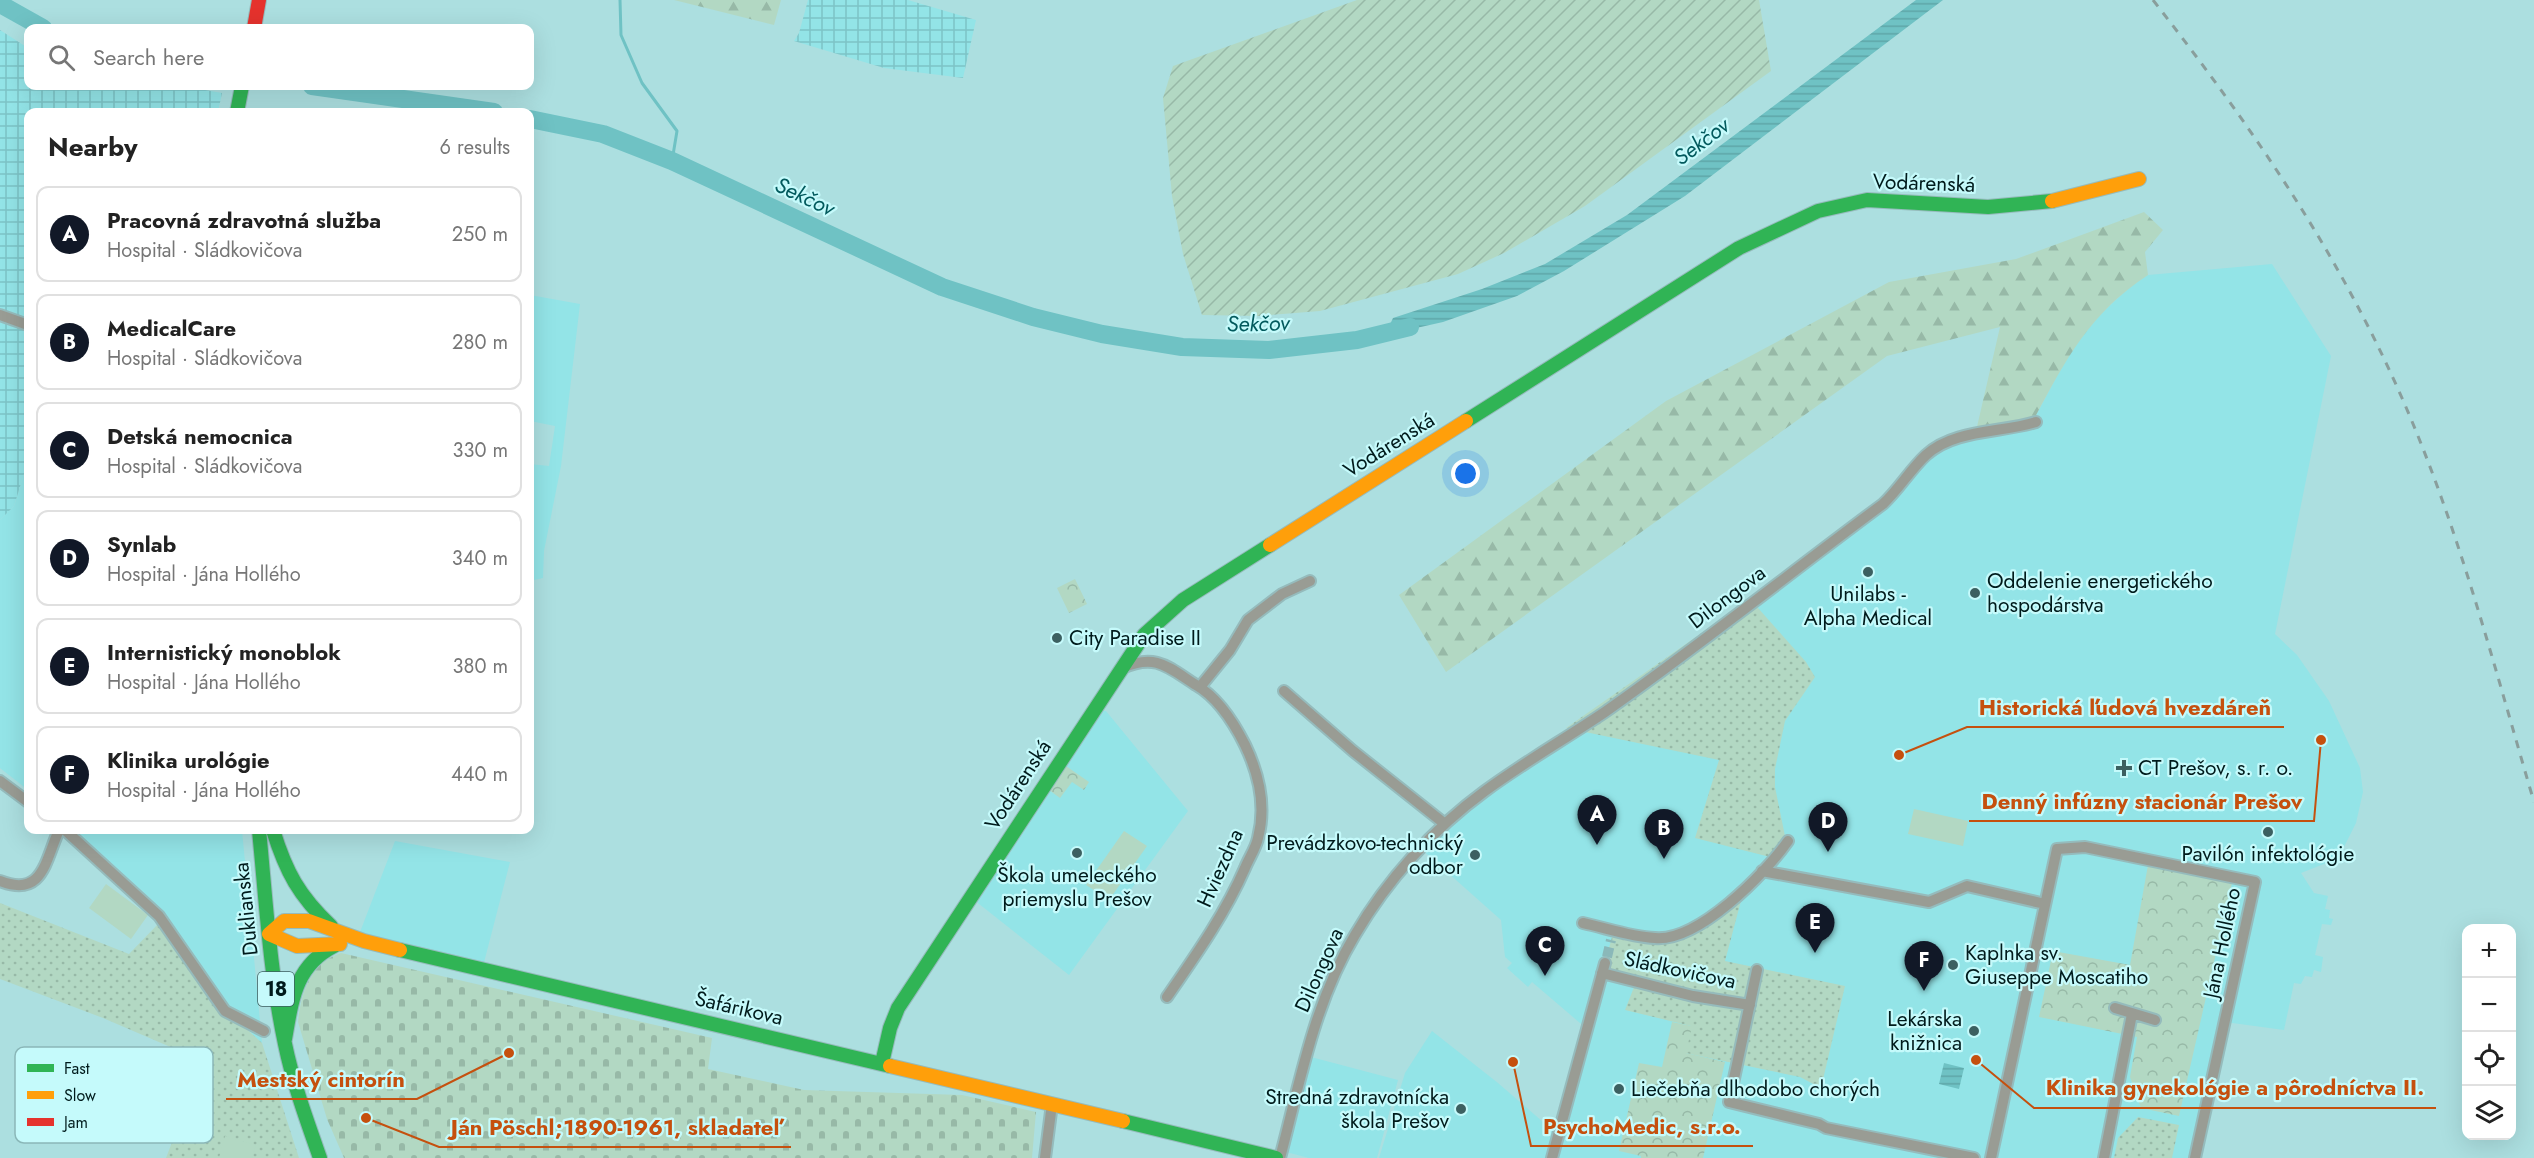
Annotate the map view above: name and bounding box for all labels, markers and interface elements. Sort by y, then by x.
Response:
search box [24,24,534,90]
icon: search [45,41,78,74]
text: Search here [93,41,204,73]
water label: Sekčov [1666,108,1737,173]
text: Nearby [48,128,137,166]
text: 6 results [440,133,510,162]
street label: Vodárenská [1872,166,1976,200]
water label: Sekčov [770,168,842,224]
text: Pracovná zdravotná služba [107,204,381,236]
text: A [62,220,77,249]
text: 250 m [452,220,508,249]
text: Hospital · Sládkovičova [107,236,302,265]
water label: Sekčov [1226,306,1291,340]
text: MedicalCare [107,312,236,344]
text: B [63,328,76,357]
text: 280 m [452,328,508,357]
text: Hospital · Sládkovičova [107,344,302,373]
street label: Vodárenská [1338,405,1440,485]
text: Detská nemocnica [107,420,293,452]
text: C [62,436,77,465]
text: 330 m [453,436,508,465]
text: Hospital · Sládkovičova [107,452,302,481]
your location [1451,459,1480,488]
text: Synlab [107,528,176,560]
text: D [62,544,77,573]
text: 340 m [452,544,508,573]
street label: Dilongova [1682,558,1772,636]
text: Hospital · Jána Hollého [107,560,301,589]
marker: Unilabs - Alpha Medical [1861,565,1875,579]
place label: Oddelenie energetického hospodárstva [1987,566,2213,620]
place label: Unilabs - Alpha Medical [1804,579,1932,633]
marker: Oddelenie energetického hospodárstva [1968,586,1982,600]
place label: City Paradise II [1069,623,1201,653]
marker: City Paradise II [1050,631,1064,645]
text: Internistický monoblok [107,636,341,668]
text: E [63,652,76,681]
text: 380 m [453,652,508,681]
text: Hospital · Jána Hollého [107,668,301,697]
callout: Historická ľudová hvezdáreň [1967,687,2284,727]
text: Historická ľudová hvezdáreň [1979,691,2271,723]
street label: Vodárenská [978,734,1058,836]
text: Klinika urológie [107,744,270,776]
place label: CT Prešov, s. r. o. [2138,753,2293,783]
marker: CT Prešov, s. r. o. [2115,759,2133,777]
text: F [64,760,75,789]
text: 440 m [451,760,508,789]
text: Hospital · Jána Hollého [107,776,301,805]
callout: Denný infúzny stacionár Prešov [1969,781,2314,821]
text: Denný infúzny stacionár Prešov [1982,785,2303,817]
pin: A [1578,796,1616,845]
pin: D [1808,802,1848,852]
pin: B [1644,810,1684,859]
street label: Hviezdna [1189,824,1251,912]
marker: Pavilón infektológie [2261,825,2275,839]
place label: Prevádzkovo‑technický odbor [1266,828,1464,882]
place label: Pavilón infektológie [2182,839,2355,869]
marker: Škola umeleckého priemyslu Prešov [1070,846,1084,860]
marker: Prevádzkovo‑technický odbor [1468,848,1482,862]
place label: Škola umeleckého priemyslu Prešov [997,860,1157,914]
street label: Duklianska [226,861,266,957]
street label: Jána Hollého [2195,885,2248,1004]
pin: E [1796,904,1834,953]
street label: Dilongova [1287,923,1351,1017]
map controls [2462,924,2516,1140]
button: + [2462,924,2516,978]
pin: C [1526,926,1564,976]
place label: Kaplnka sv. Giuseppe Moscatiho [1965,938,2148,992]
pin: F [1904,942,1944,991]
street label: Sládkovičova [1621,943,1739,997]
marker: Kaplnka sv. Giuseppe Moscatiho [1946,958,1960,972]
road number: 18 [258,972,294,1006]
button: − [2462,978,2516,1032]
street label: Šafárikova [692,983,786,1033]
place label: Lekárska knižnica [1887,1004,1962,1058]
marker: Lekárska knižnica [1967,1024,1981,1038]
button: locate [2462,1032,2516,1086]
legend [15,1047,213,1143]
text: Fast [64,1057,90,1080]
callout: Mestský cintorín [226,1059,417,1099]
text: Mestský cintorín [237,1063,405,1095]
callout: Klinika gynekológie a pôrodníctva II. [2034,1068,2436,1108]
text: Klinika gynekológie a pôrodníctva II. [2046,1071,2424,1103]
place label: Liečebňa dlhodobo chorých [1631,1074,1880,1104]
place label: Stredná zdravotnícka škola Prešov [1265,1082,1450,1136]
marker: Liečebňa dlhodobo chorých [1612,1082,1626,1096]
text: Slow [64,1084,96,1107]
button: layers [2462,1086,2516,1140]
marker: Stredná zdravotnícka škola Prešov [1454,1102,1468,1116]
callout: PsychoMedic, s.r.o. [1531,1106,1753,1146]
callout: Ján Pöschl;1890-1961, skladateľ [439,1107,791,1147]
text: PsychoMedic, s.r.o. [1543,1110,1741,1142]
text: Jam [62,1111,88,1134]
text: Ján Pöschl;1890-1961, skladateľ [447,1111,784,1143]

